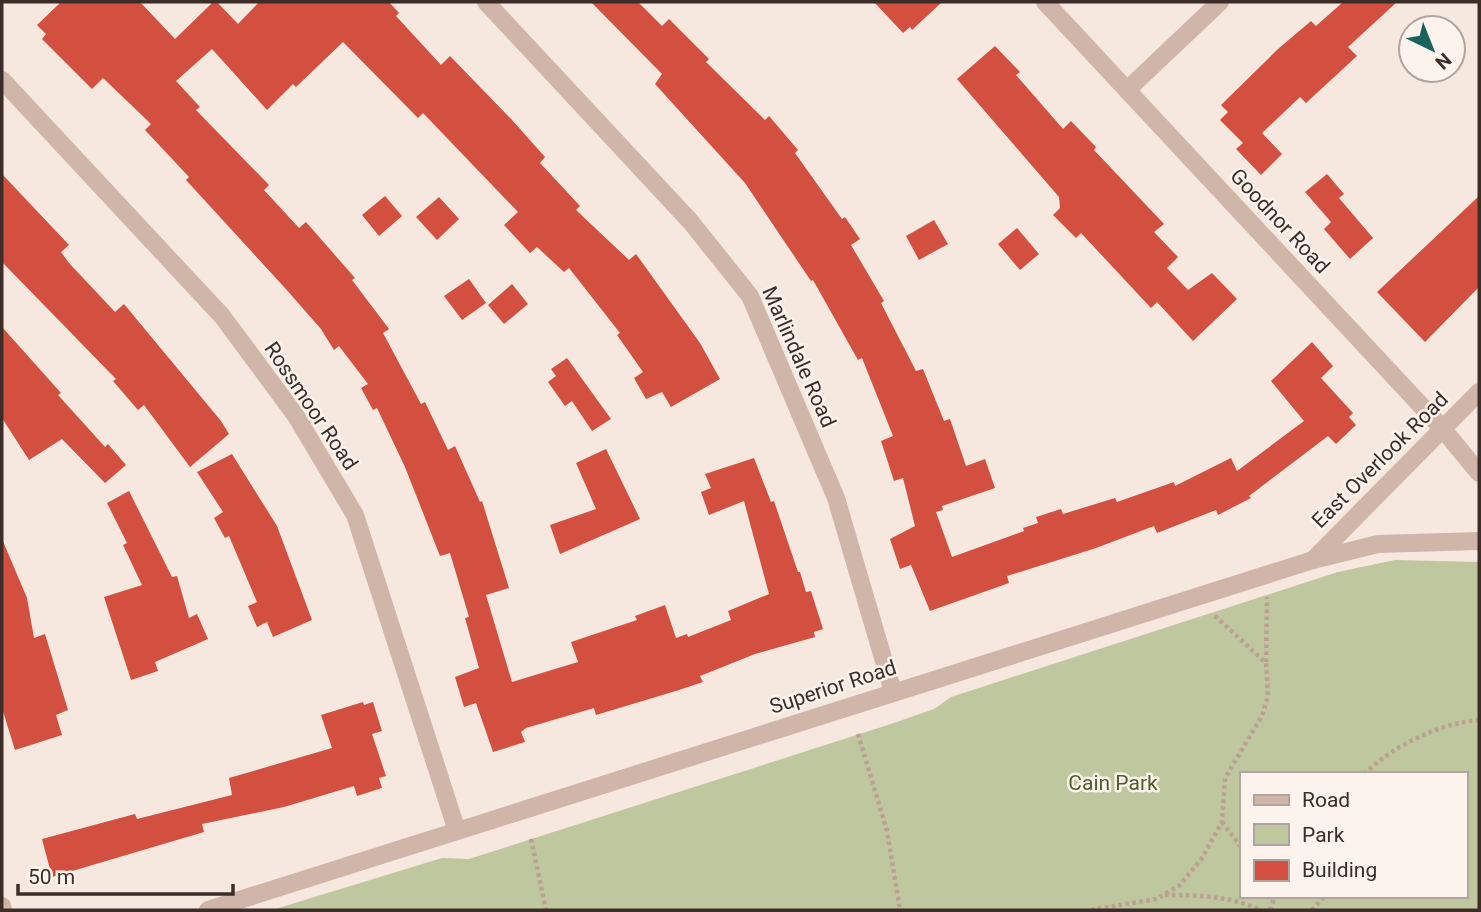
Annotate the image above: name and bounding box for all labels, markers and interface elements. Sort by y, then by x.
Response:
north arrow [1397,14,1467,84]
text: N [1431,48,1456,74]
street label: Goodnor Road [1225,164,1335,278]
street label: Marlindale Road [757,283,841,431]
street label: Rossmoor Road [259,337,363,475]
street label: East Overlook Road [1307,387,1453,533]
street label: Superior Road [767,655,899,719]
park label: Cain Park [1068,771,1158,795]
legend [1240,772,1467,898]
text: Road [1302,788,1350,812]
text: Park [1302,823,1345,847]
scale bar [18,852,233,896]
text: Building [1302,858,1377,882]
text: 50 m [28,865,75,889]

